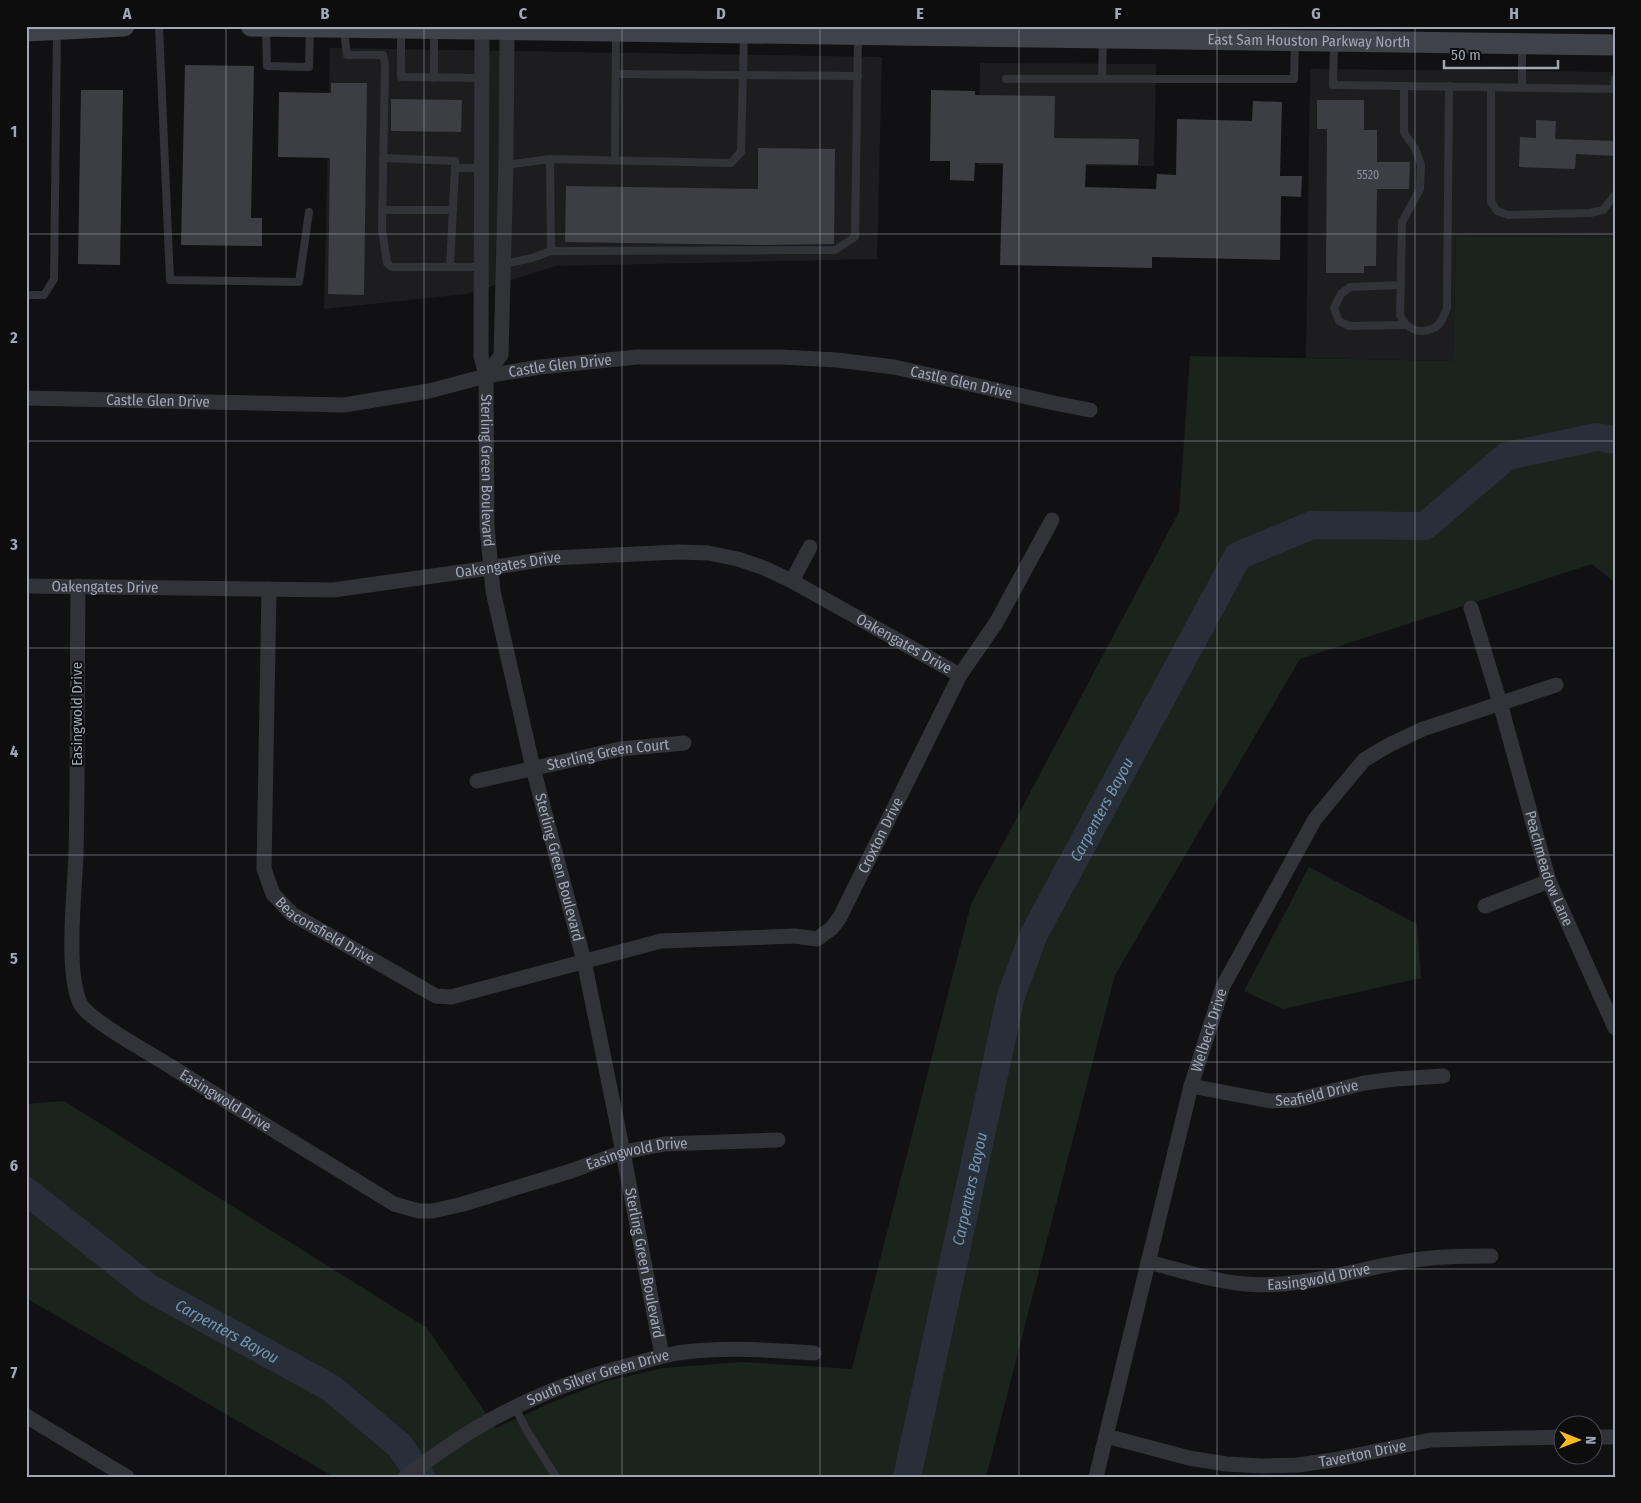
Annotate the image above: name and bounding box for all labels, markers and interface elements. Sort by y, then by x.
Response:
text: A [122,4,132,23]
text: B [321,4,330,23]
text: C [519,4,528,23]
text: D [716,4,726,23]
text: E [916,4,924,23]
text: F [1114,4,1122,23]
text: G [1311,4,1321,23]
text: H [1509,4,1519,23]
street label: East Sam Houston Parkway North [1207,30,1410,51]
scale bar [1444,38,1557,70]
text: 50 m [1451,46,1481,64]
text: 1 [11,122,17,141]
house number: 5520 [1357,168,1379,182]
text: 2 [9,328,18,347]
street label: Castle Glen Drive [507,351,613,381]
street label: Castle Glen Drive [909,362,1014,402]
street label: Castle Glen Drive [106,391,210,411]
street label: Sterling Green Boulevard [477,394,498,547]
text: 3 [9,535,18,554]
street label: Oakengates Drive [454,549,561,582]
street label: Oakengates Drive [51,577,159,597]
street label: Oakengates Drive [853,610,955,678]
street label: Easingwold Drive [68,662,86,766]
street label: Sterling Green Court [545,735,670,774]
text: 4 [10,742,18,761]
water label: Carpenters Bayou [1066,754,1137,865]
street label: Sterling Green Boulevard [531,791,587,943]
street label: Croxton Drive [854,794,907,876]
street label: Peachmeadow Lane [1521,809,1577,929]
street label: Beaconsfield Drive [272,893,378,968]
text: 5 [10,949,18,968]
street label: Welbeck Drive [1187,986,1231,1074]
street label: Easingwold Drive [176,1065,275,1136]
street label: Seafield Drive [1275,1076,1360,1110]
water label: Carpenters Bayou [948,1131,991,1247]
street label: Easingwold Drive [583,1134,688,1174]
text: 6 [10,1156,18,1175]
street label: Sterling Green Boulevard [621,1186,668,1340]
street label: Easingwold Drive [1267,1260,1372,1294]
water label: Carpenters Bayou [172,1295,282,1368]
street label: South Silver Green Drive [524,1346,671,1409]
text: 7 [11,1363,18,1382]
north arrow [1554,1416,1604,1466]
street label: Taverton Drive [1318,1436,1408,1471]
text: N [1582,1436,1599,1445]

